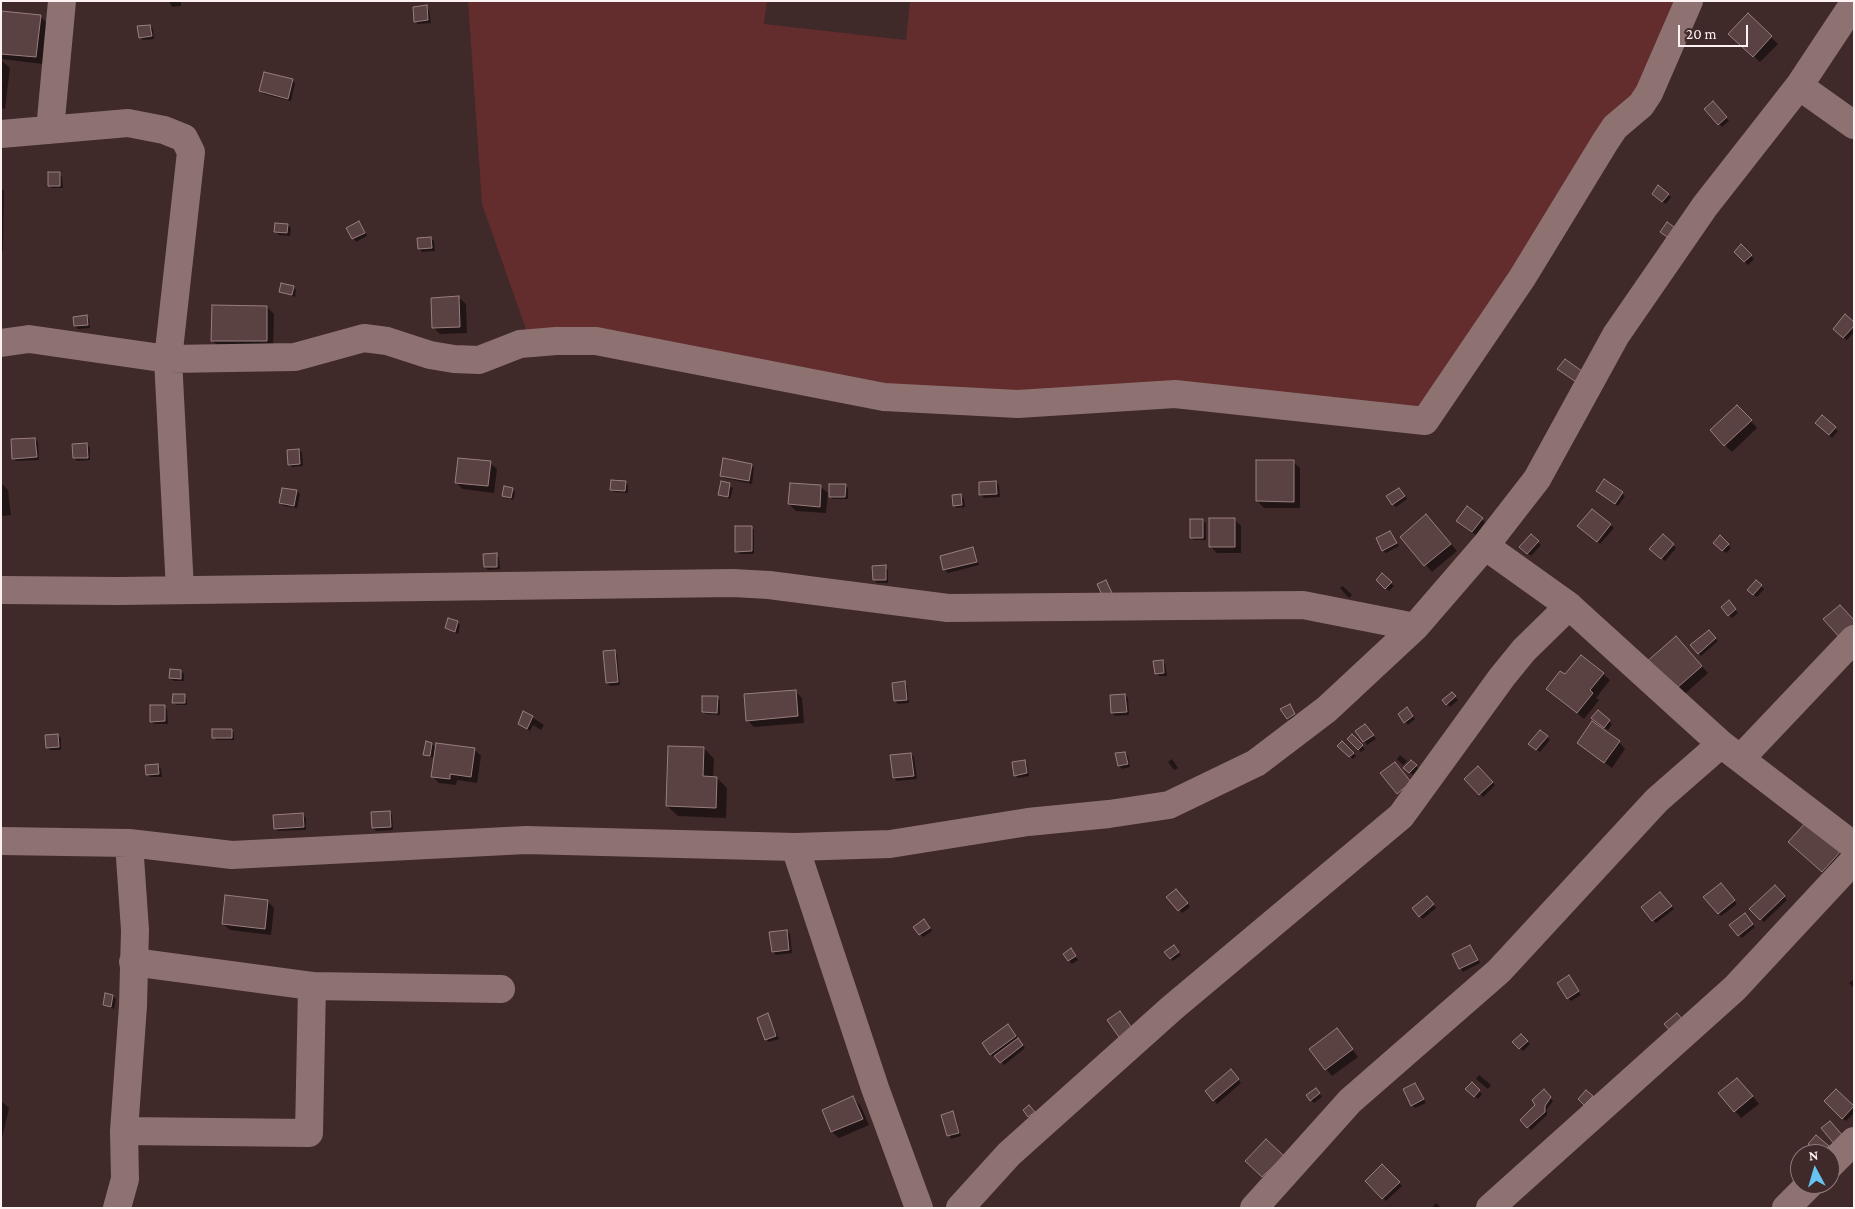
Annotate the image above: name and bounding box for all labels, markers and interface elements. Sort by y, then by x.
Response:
scale bar [1680,15,1750,47]
text: 20 m [1686,26,1717,42]
north arrow [1790,1144,1840,1194]
text: N [1808,1147,1819,1164]

